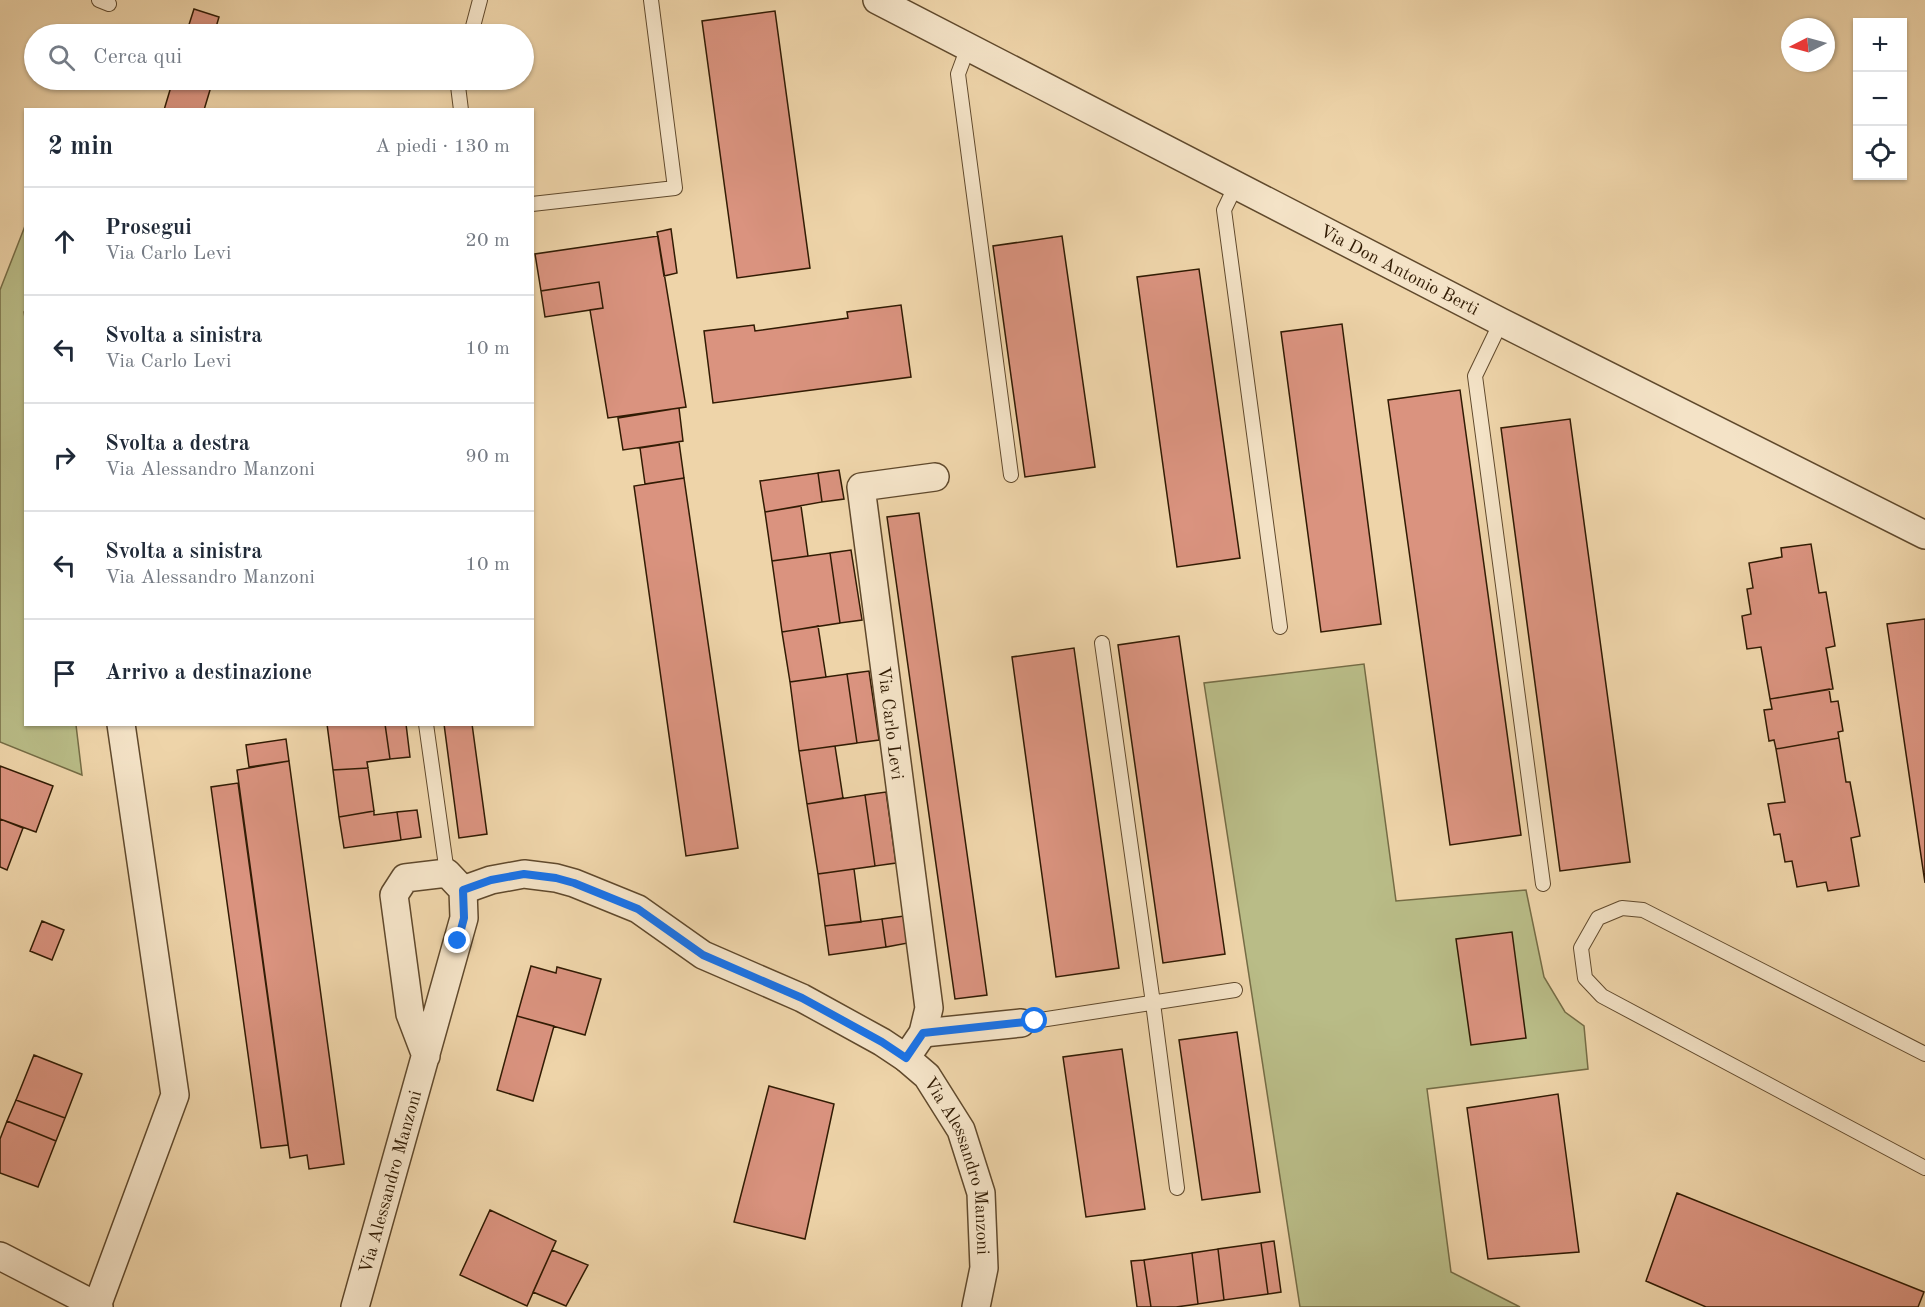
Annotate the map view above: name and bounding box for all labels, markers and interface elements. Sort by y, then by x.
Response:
north arrow [1781,18,1835,72]
map controls [1853,18,1907,180]
button: + [1853,18,1907,72]
search box [24,24,534,90]
icon: search [45,41,78,74]
text: Cerca qui [93,46,182,68]
button: − [1853,72,1907,126]
button: locate [1853,126,1907,180]
text: 2 min [48,134,113,160]
text: A piedi · 130 m [375,137,510,157]
text: Prosegui [105,217,192,239]
street label: Via Don Antonio Berti [1317,222,1482,319]
icon: ahead [48,225,81,258]
text: 20 m [465,231,510,251]
text: Via Carlo Levi [105,244,231,264]
text: Svolta a sinistra [105,325,263,347]
icon: left [48,333,81,366]
text: 10 m [465,339,510,359]
text: Via Carlo Levi [105,352,231,372]
text: Svolta a destra [105,433,250,455]
icon: right [48,441,81,474]
text: 90 m [465,447,510,467]
text: Via Alessandro Manzoni [105,460,315,480]
text: Svolta a sinistra [105,541,263,563]
icon: left [48,549,81,582]
text: 10 m [465,555,510,575]
text: Via Alessandro Manzoni [105,568,315,588]
icon: arrive [48,657,81,690]
text: Arrivo a destinazione [105,662,312,684]
street label: Via Carlo Levi [874,666,906,781]
route end [444,927,470,953]
route start [1021,1007,1047,1033]
street label: Via Alessandro Manzoni [920,1074,991,1255]
street label: Via Alessandro Manzoni [357,1088,425,1276]

